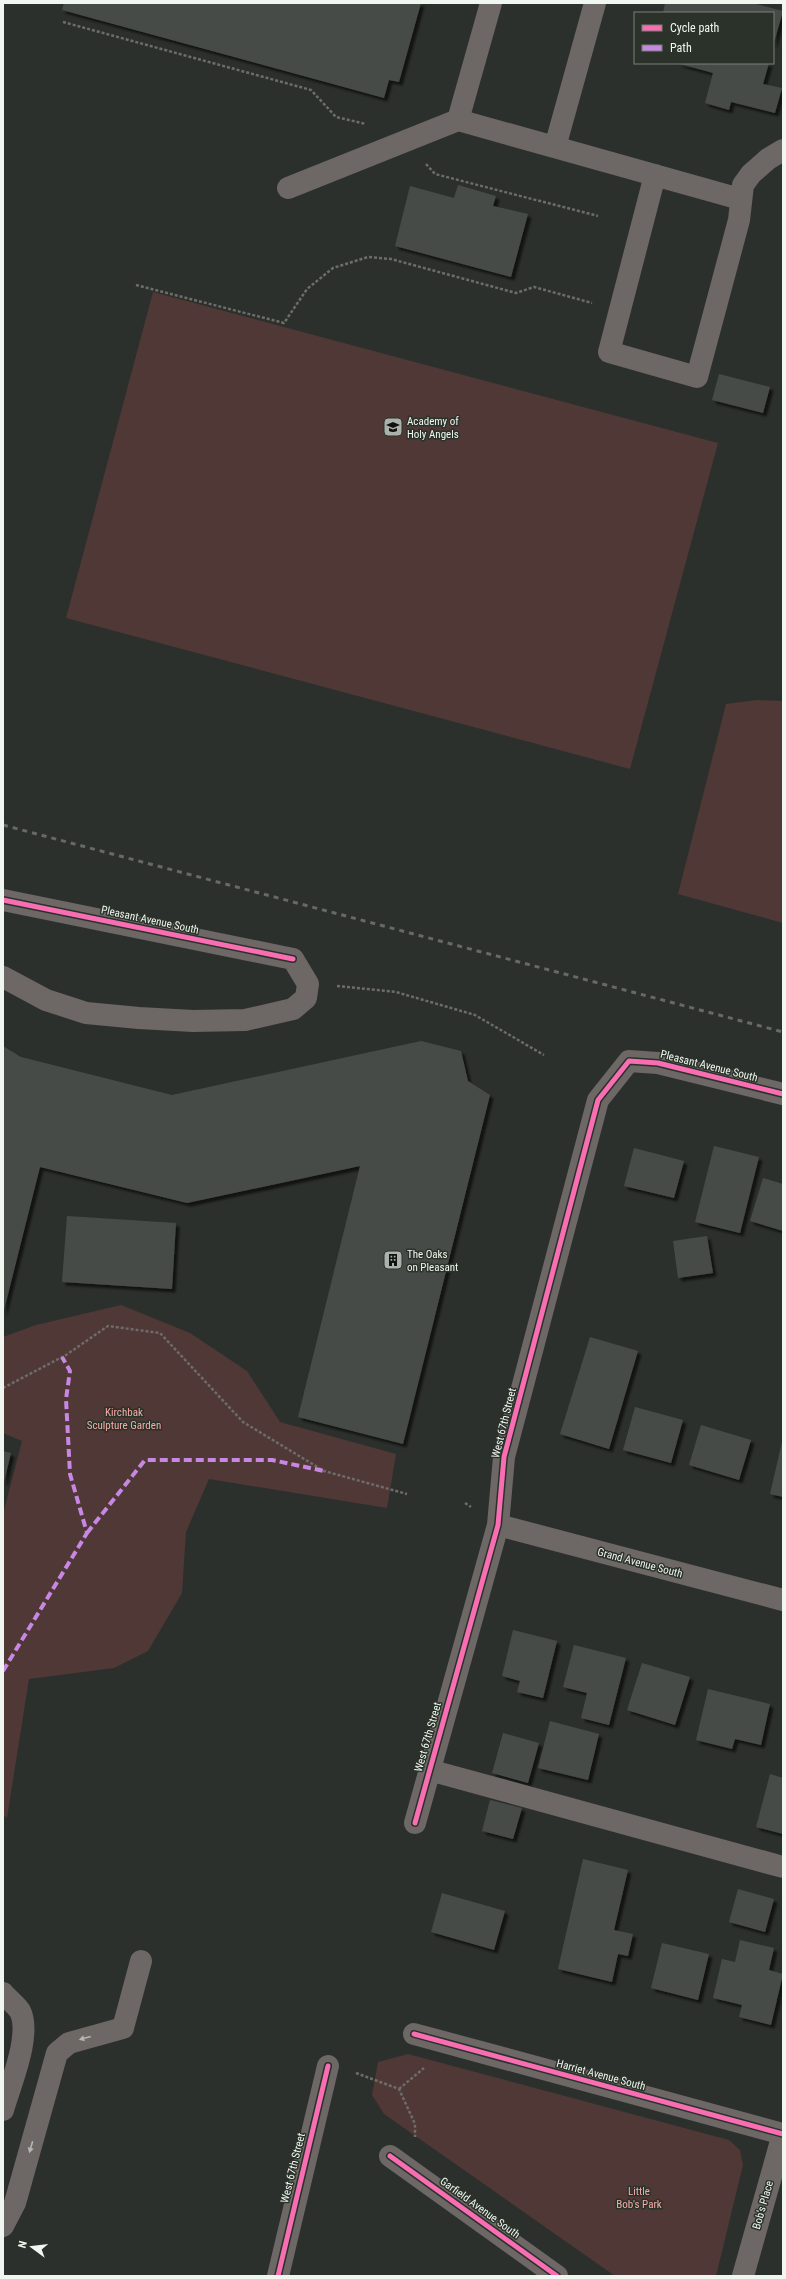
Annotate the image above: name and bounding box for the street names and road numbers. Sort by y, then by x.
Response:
street label: Pleasant Avenue South [100,903,200,937]
street label: Pleasant Avenue South [659,1048,759,1084]
street label: West 67th Street [489,1387,519,1459]
street label: Grand Avenue South [596,1545,684,1581]
street label: West 67th Street [412,1701,444,1773]
street label: Harriet Avenue South [555,2057,647,2093]
street label: West 67th Street [278,2132,308,2204]
street label: Garfield Avenue South [438,2175,522,2241]
street label: Bob's Place [750,2179,776,2231]

